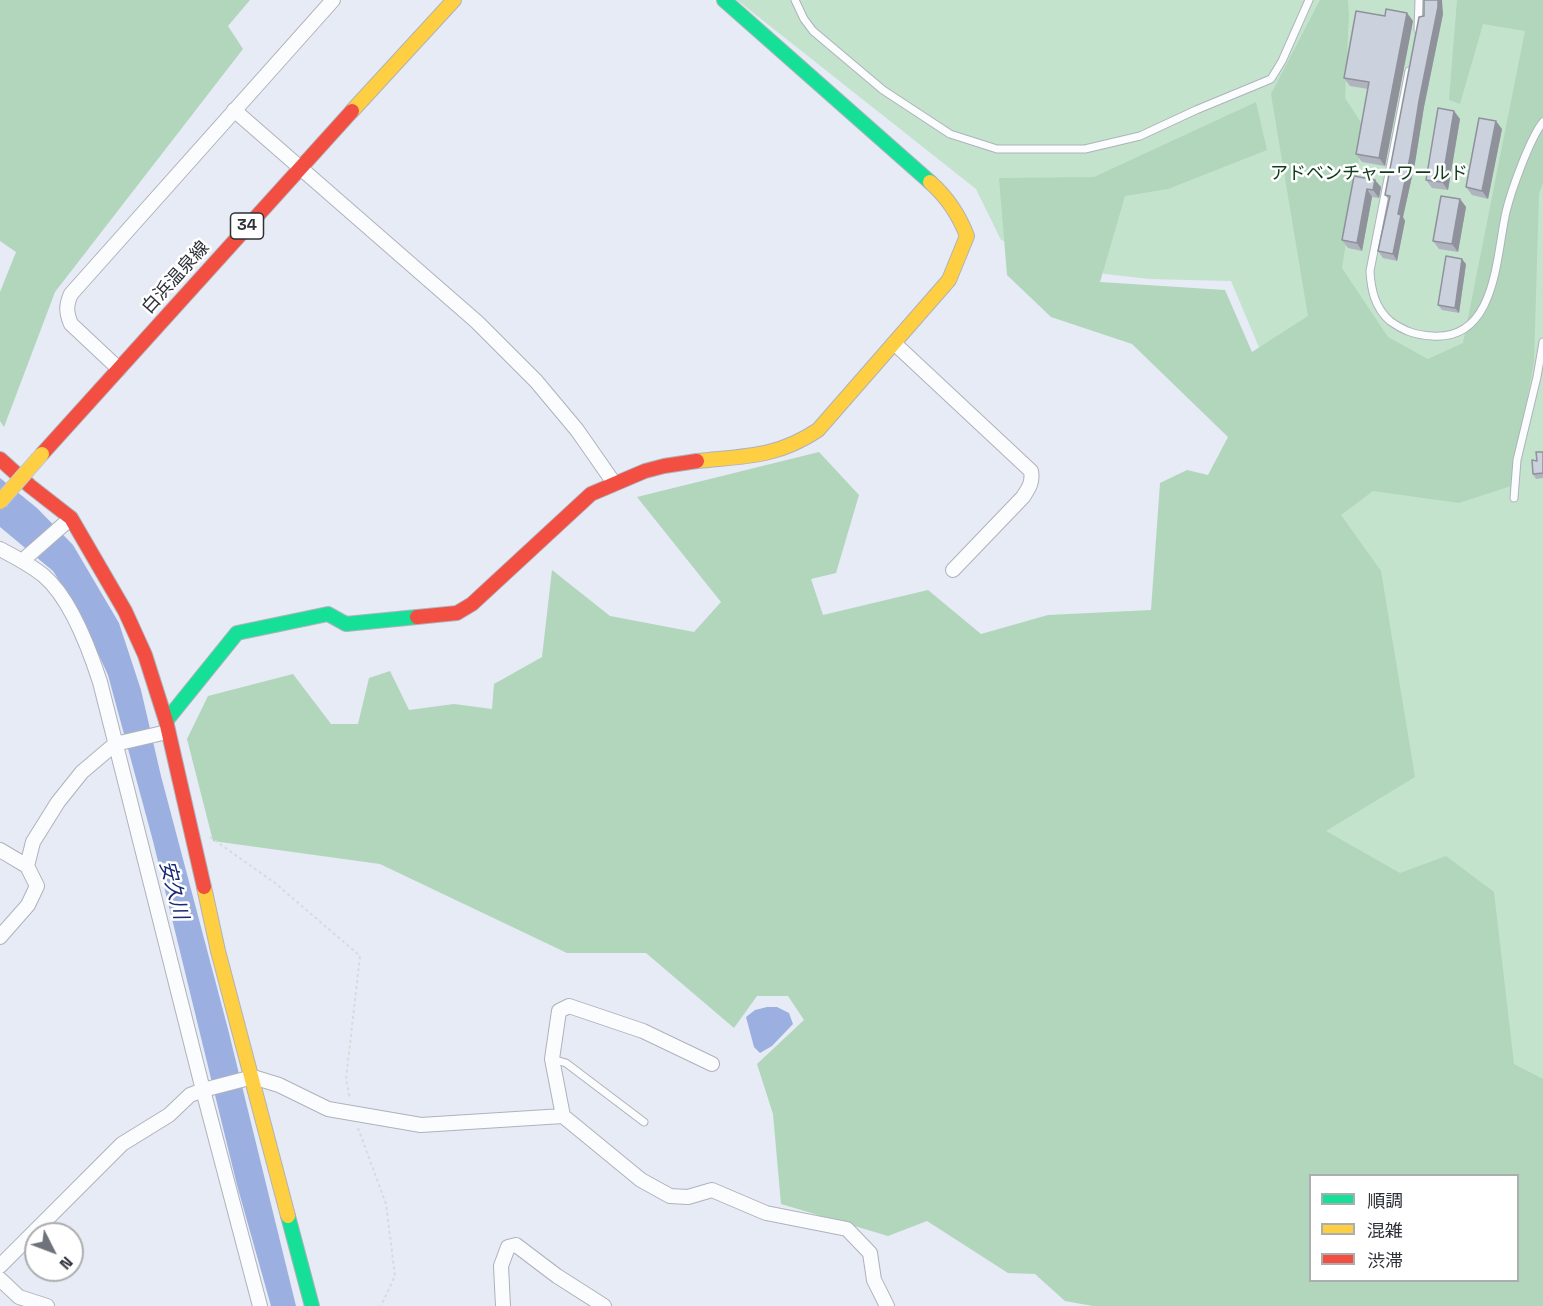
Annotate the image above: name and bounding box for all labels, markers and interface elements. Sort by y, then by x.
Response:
park label: アドベンチャーワールド [1270,163,1468,185]
road number: 34 [230,213,264,239]
street label: 白浜温泉線 [138,237,214,319]
water label: 安久川 [154,858,192,922]
legend [1309,1174,1519,1282]
text: 順調 [1367,1189,1403,1212]
text: 混雑 [1367,1219,1403,1242]
north arrow [24,1222,84,1282]
text: 渋滞 [1367,1249,1403,1272]
text: N [55,1252,78,1274]

